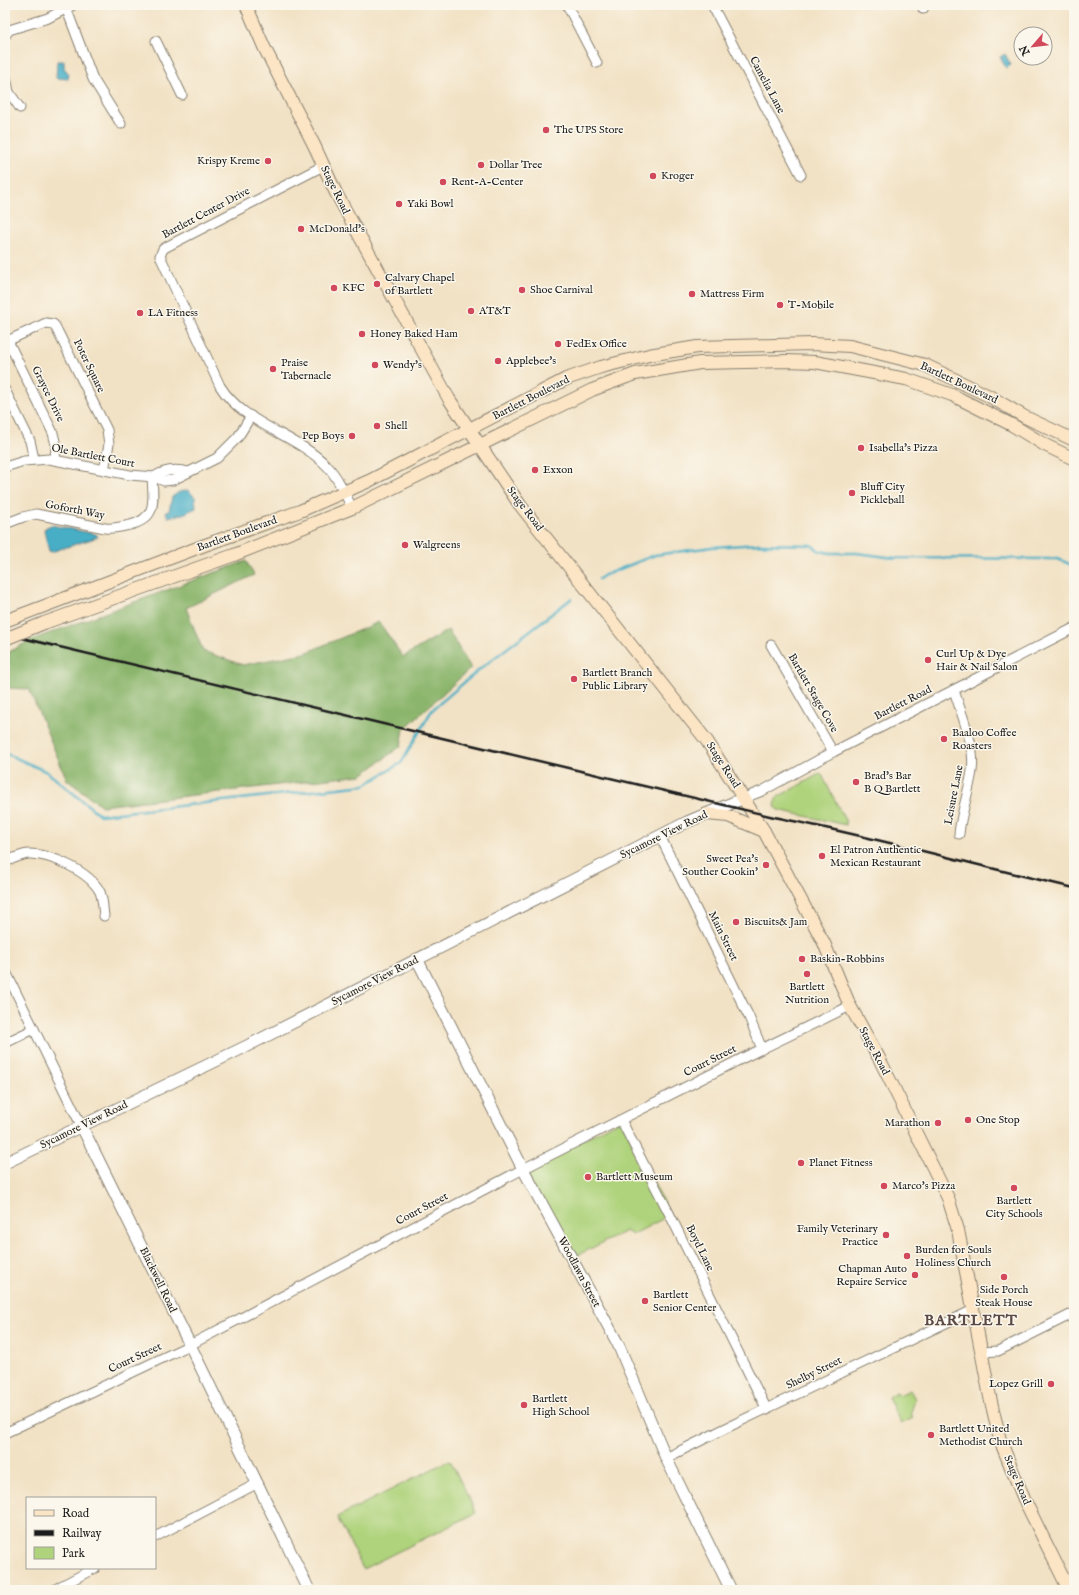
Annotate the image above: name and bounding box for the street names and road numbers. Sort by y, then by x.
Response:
street label: Camelia Lane [746,54,788,116]
street label: Stage Road [317,163,353,217]
street label: Bartlett Center Drive [160,184,252,242]
street label: Poter Square [70,337,108,395]
street label: Bartlett Boulevard [918,359,1000,407]
street label: Grayce Drive [28,364,68,424]
street label: Bartlett Boulevard [490,373,572,423]
street label: Ole Bartlett Court [50,441,136,471]
street label: Stage Road [504,484,546,534]
street label: Goforth Way [44,497,107,523]
street label: Bartlett Boulevard [195,513,279,555]
street label: Bartlett Stage Cove [785,651,841,735]
street label: Bartlett Road [872,682,934,723]
street label: Stage Road [703,739,743,791]
street label: Leisure Lane [941,764,967,826]
street label: Sycamore View Road [618,808,710,862]
street label: Main Street [705,909,741,963]
street label: Sycamore View Road [329,953,421,1009]
street label: Stage Road [856,1025,893,1078]
street label: Court Street [681,1042,739,1080]
street label: Sycamore View Road [38,1098,130,1152]
street label: Court Street [394,1189,451,1229]
street label: Boyd Lane [683,1222,717,1274]
street label: Woodlawn Street [554,1234,604,1310]
street label: Blackwell Road [136,1245,180,1315]
street label: Court Street [106,1340,164,1376]
street label: Shelby Street [784,1353,844,1393]
street label: Stage Road [1000,1453,1034,1507]

